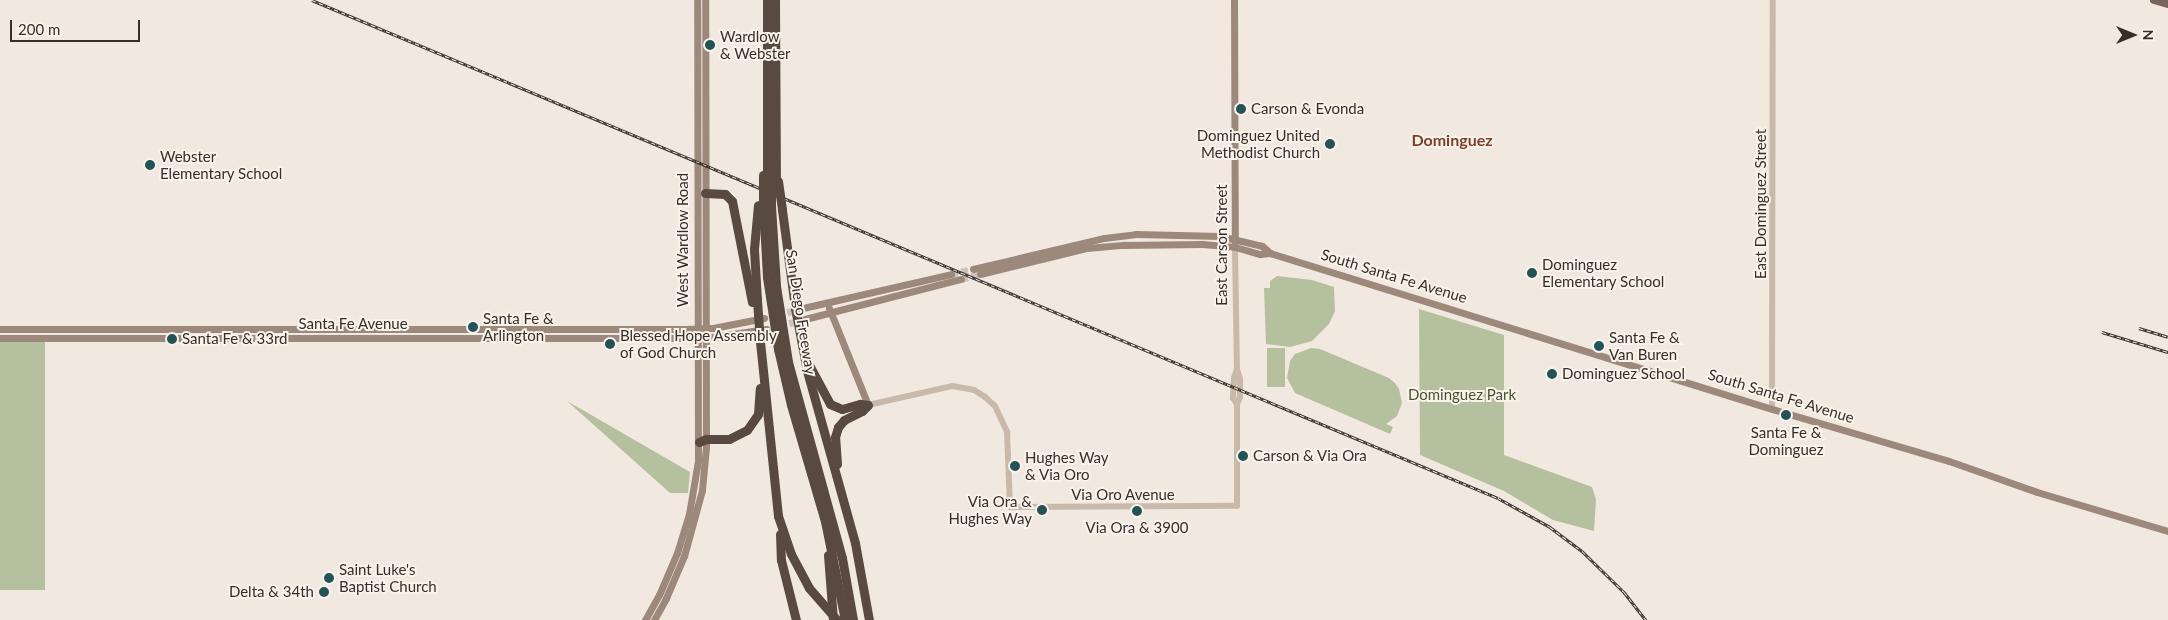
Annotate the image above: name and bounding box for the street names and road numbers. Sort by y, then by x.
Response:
street label: East Dominguez Street [1752,129,1770,279]
street label: West Wardlow Road [674,173,692,307]
street label: East Carson Street [1213,184,1231,306]
street label: South Santa Fe Avenue [1319,245,1469,307]
street label: San Diego Freeway [782,248,820,376]
street label: Santa Fe Avenue [298,315,408,333]
street label: South Santa Fe Avenue [1706,365,1856,427]
street label: Via Oro Avenue [1071,486,1175,504]

